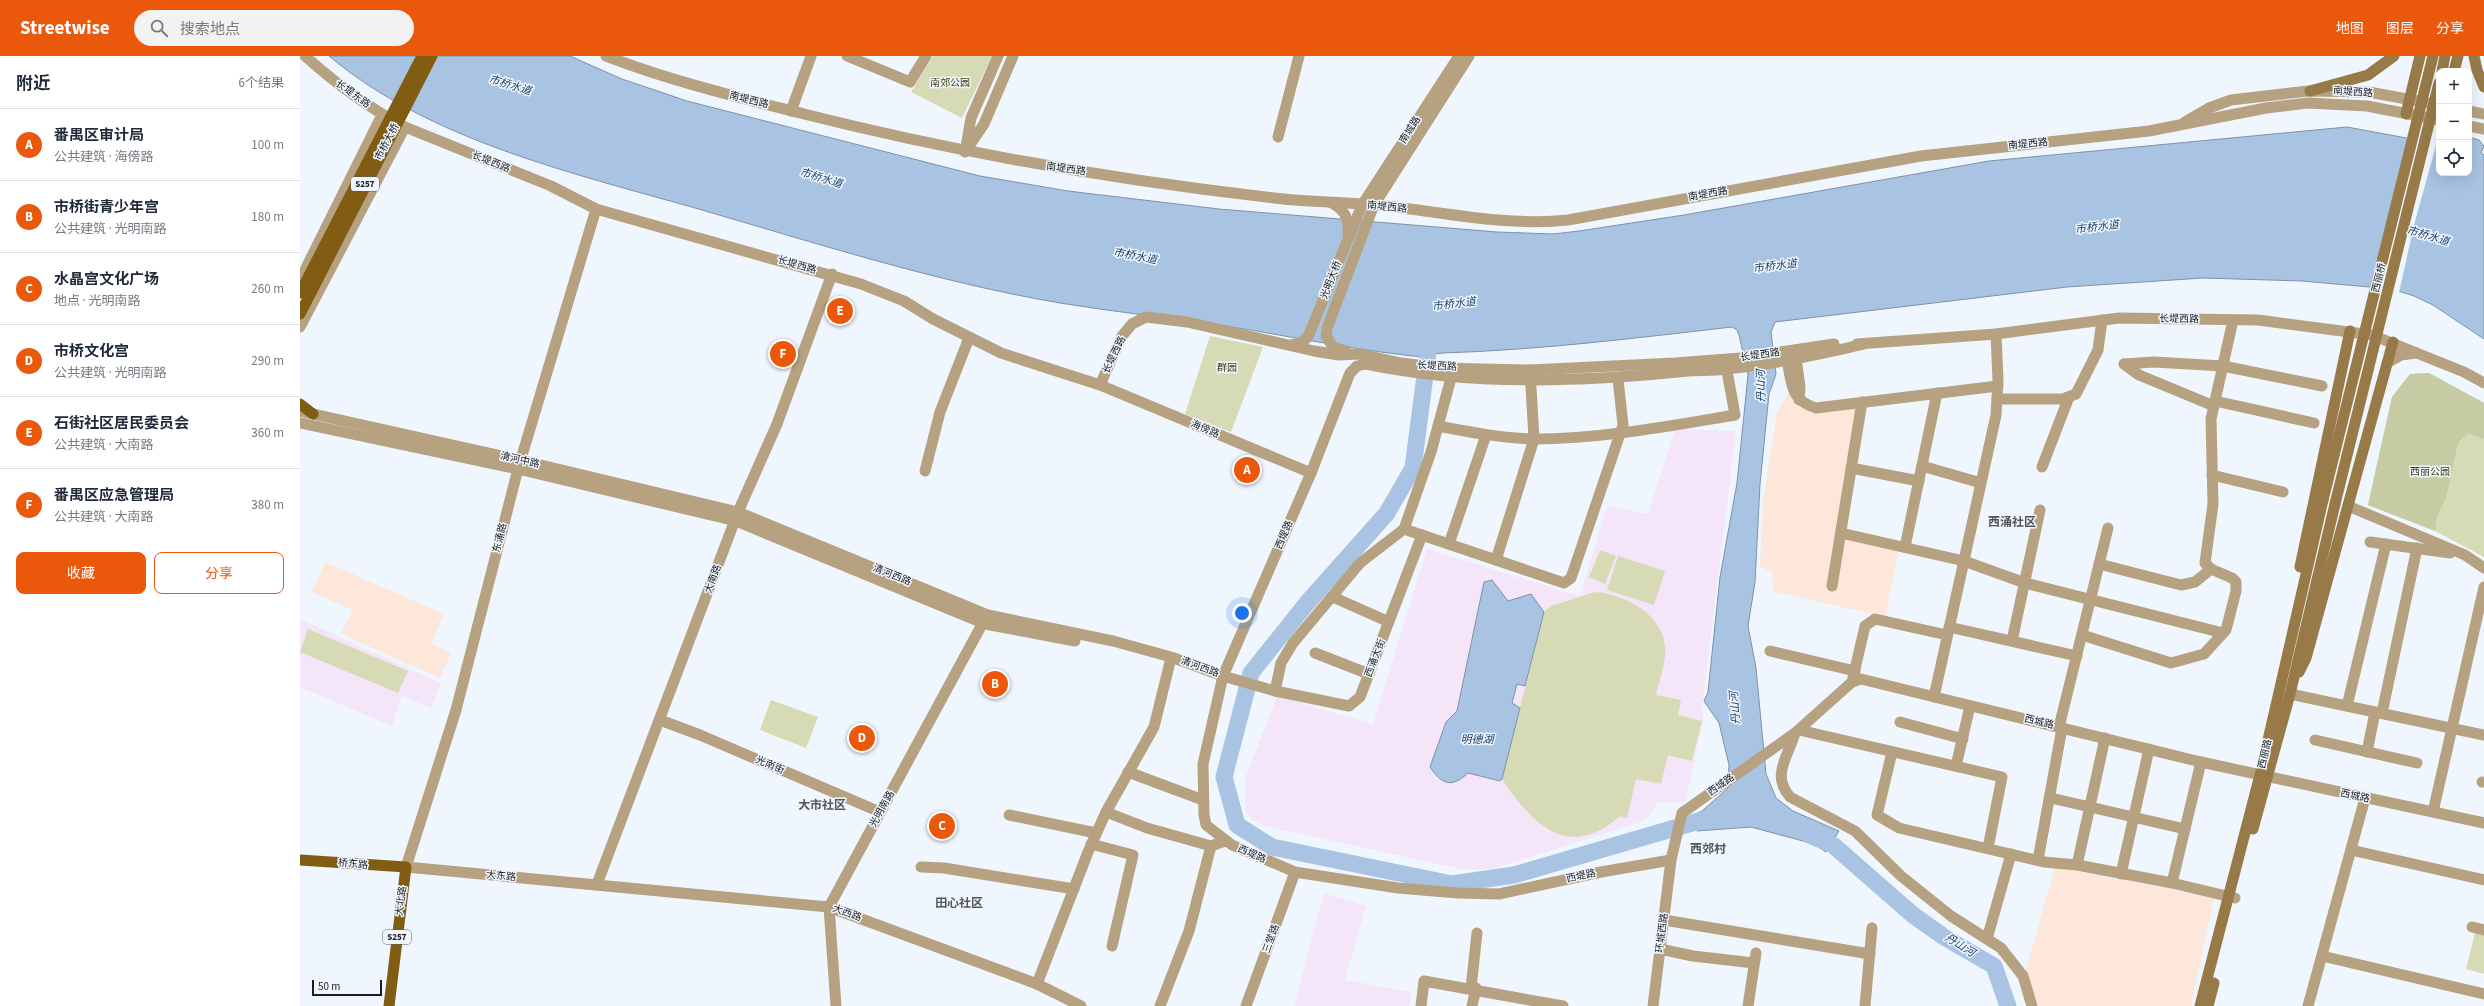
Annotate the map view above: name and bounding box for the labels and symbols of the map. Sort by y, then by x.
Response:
water label: 市桥水道 [487,71,535,99]
park label: 南郊公园 [930,76,970,90]
street label: 长堤东路 [333,77,373,111]
street label: 南堤西路 [2333,84,2373,100]
street label: 南堤西路 [728,88,770,112]
street label: 南城路 [1396,114,1424,146]
street label: 市桥大桥 [371,121,403,163]
street label: 南堤西路 [2007,135,2049,153]
street label: 长堤西路 [470,148,512,176]
street label: 南堤西路 [1045,159,1087,179]
water label: 市桥水道 [798,164,846,192]
road number: S257 [351,177,379,191]
street label: 南堤西路 [1687,184,1729,204]
street label: 南堤西路 [1366,198,1408,216]
water label: 市桥水道 [2074,217,2122,237]
water label: 市桥水道 [2405,223,2453,250]
water label: 市桥水道 [1112,244,1160,268]
street label: 长堤西路 [776,253,818,277]
water label: 市桥水道 [1752,256,1800,276]
street label: 光明大桥 [1317,259,1345,301]
street label: 西丽桥 [2369,262,2389,294]
water label: 市桥水道 [1431,294,1479,314]
pin: E [827,296,853,326]
street label: 长堤西路 [2159,312,2199,326]
street label: 长堤西路 [1099,334,1129,376]
pin: F [770,339,796,369]
street label: 长堤西路 [1739,345,1781,365]
street label: 长堤西路 [1417,358,1457,374]
park label: 群园 [1217,361,1237,375]
water label: 丹山河 [1753,367,1769,403]
street label: 海傍路 [1188,417,1222,441]
street label: 清河中路 [499,449,541,471]
pin: A [1234,455,1260,485]
park label: 西丽公园 [2410,465,2450,479]
district label: 西涌社区 [1988,514,2036,531]
street label: 西堤路 [1272,518,1296,552]
street label: 东涌路 [490,522,510,554]
street label: 清河西路 [871,561,913,589]
street label: 大南路 [701,562,725,596]
your location [1232,603,1252,623]
street label: 西涌大街 [1361,637,1389,679]
street label: 清河西路 [1179,654,1221,680]
pin: B [982,669,1008,699]
water label: 丹山河 [1726,689,1744,725]
street label: 西城路 [2023,712,2055,732]
pin: D [849,723,875,753]
water label: 明德湖 [1461,732,1495,747]
street label: 西丽路 [2255,738,2275,770]
street label: 光南街 [753,753,787,777]
street label: 西城路 [1705,771,1737,799]
street label: 西城路 [2339,786,2371,806]
street label: 光明南路 [866,788,898,830]
district label: 大市社区 [798,797,846,814]
pin: C [929,811,955,841]
district label: 西郊村 [1690,841,1726,858]
street label: 西堤路 [1235,842,1269,866]
street label: 桥东路 [337,856,369,872]
street label: 西堤路 [1565,866,1597,886]
street label: 大东路 [485,868,517,884]
street label: 大北路 [392,885,410,917]
district label: 田心社区 [935,895,983,912]
street label: 大西路 [831,901,863,925]
street label: 环城西路 [1653,912,1671,954]
street label: 三堂路 [1259,923,1283,955]
road number: S257 [383,930,411,944]
water label: 丹山河 [1942,930,1980,961]
scale bar [312,978,382,997]

